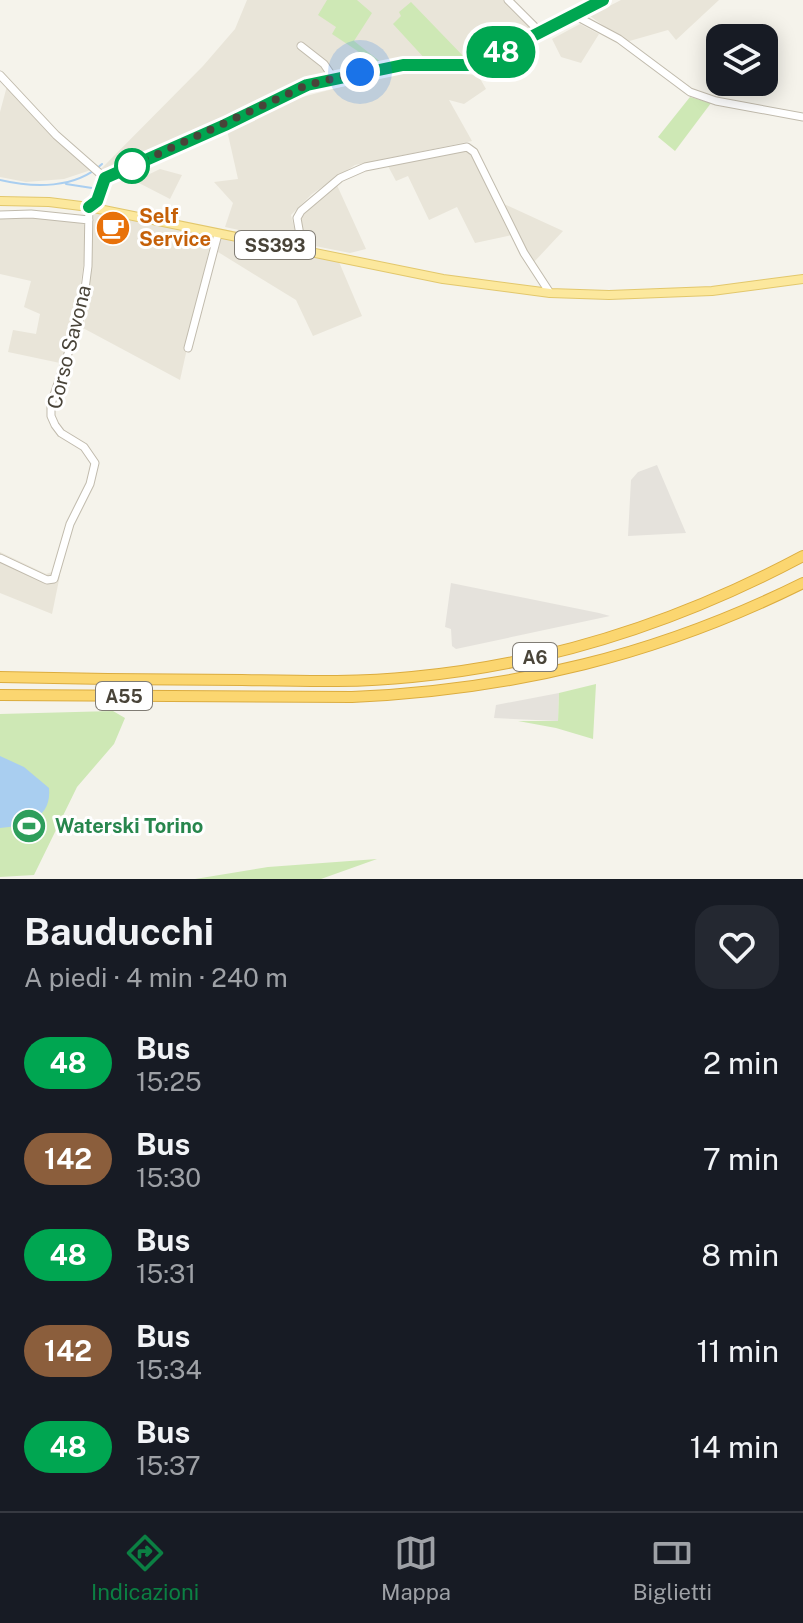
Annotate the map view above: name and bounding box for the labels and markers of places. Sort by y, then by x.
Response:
unlabelled marker [115,149,149,183]
place label: Self Service [139,204,211,251]
cafe icon: Self Service [94,209,132,247]
sports icon: Waterski Torino [10,807,48,845]
place label: Waterski Torino [55,814,203,838]

